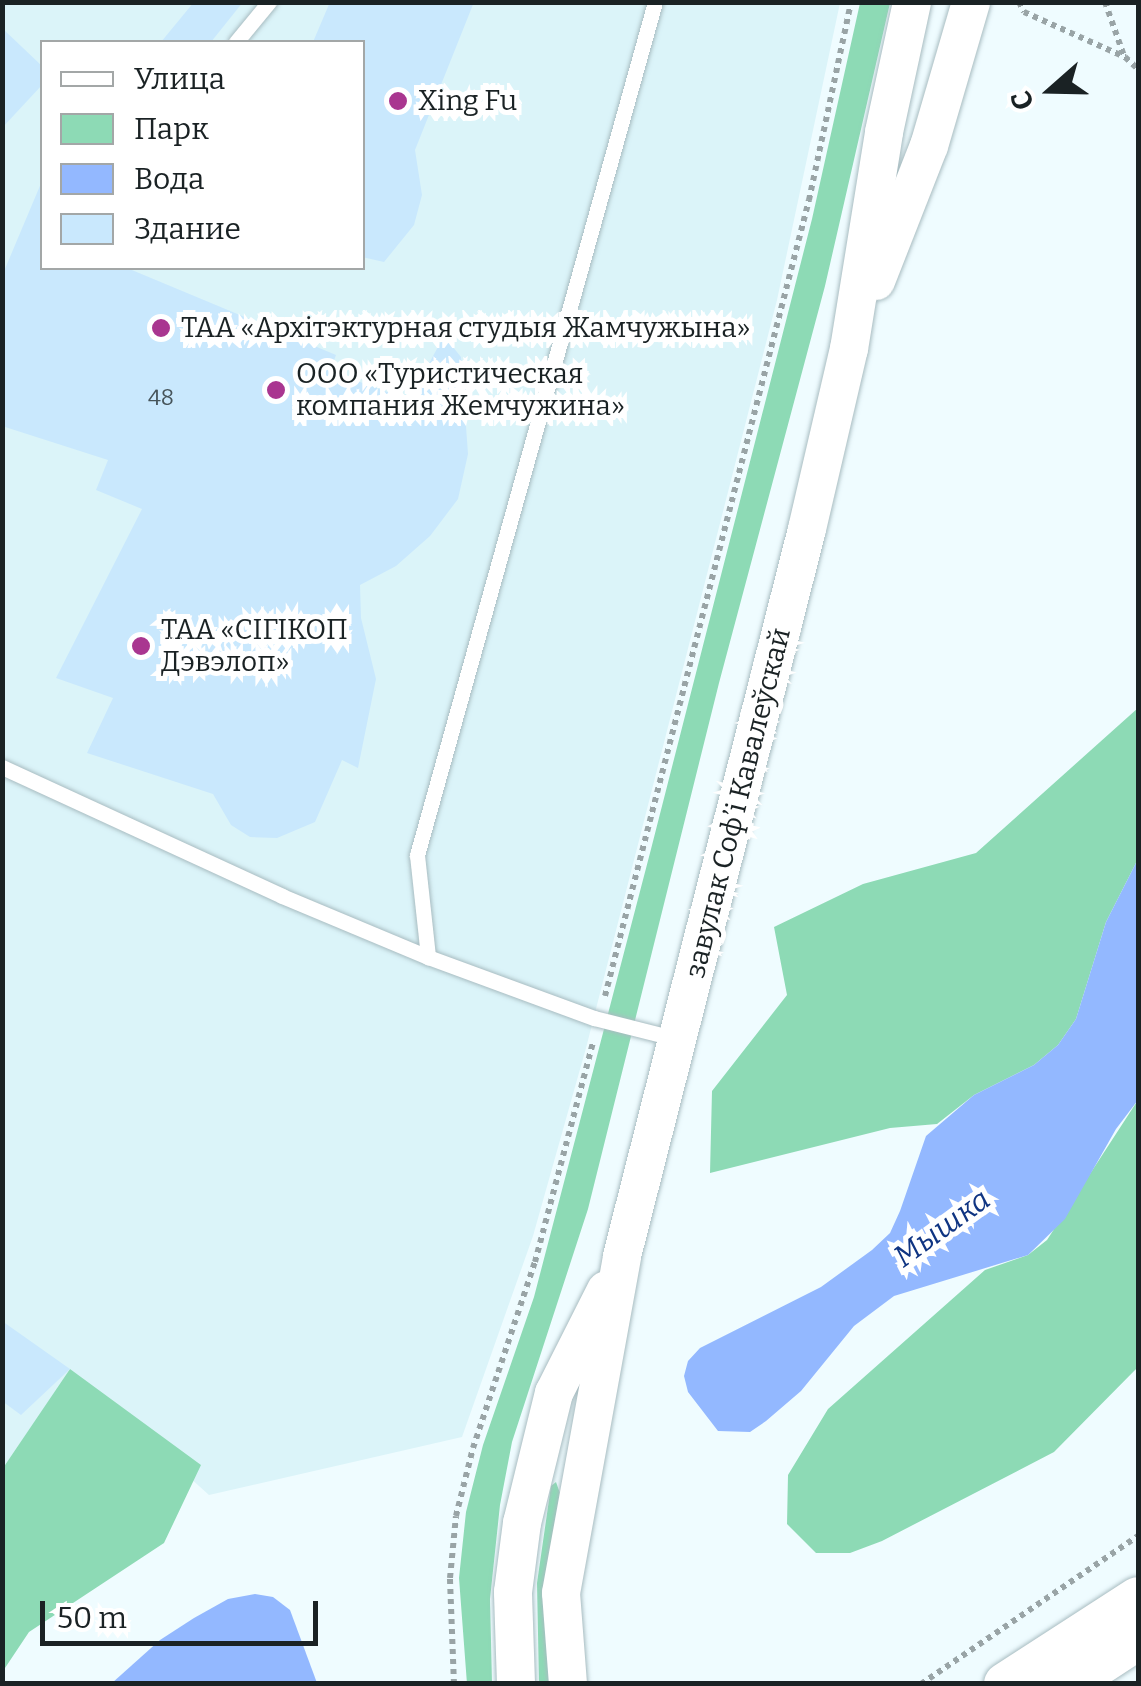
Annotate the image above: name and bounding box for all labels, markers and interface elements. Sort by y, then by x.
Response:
legend [40,40,365,270]
north arrow [1001,40,1101,140]
text: Улица [134,61,225,97]
place label: Xing Fu [418,84,517,118]
text: С [1004,86,1041,114]
marker: Xing Fu [387,90,409,112]
text: Парк [134,111,209,147]
text: Вода [134,161,204,197]
text: Здание [134,211,241,247]
place label: ТАА «Архітэктурная студыя Жамчужына» [181,311,750,345]
marker: ТАА «Архітэктурная студыя Жамчужына» [150,317,172,339]
place label: ООО «Туристическая компания Жемчужина» [296,357,625,423]
marker: ООО «Туристическая компания Жемчужина» [265,379,287,401]
house number: 48 [148,385,174,411]
place label: ТАА «СІГІКОП Дэвэлоп» [161,613,348,679]
street label: завулак Софʼі Кавалеўскай [678,624,798,982]
marker: ТАА «СІГІКОП Дэвэлоп» [130,635,152,657]
water label: Мышка [887,1181,997,1275]
scale bar [45,1581,322,1643]
text: 50 m [57,1600,127,1636]

